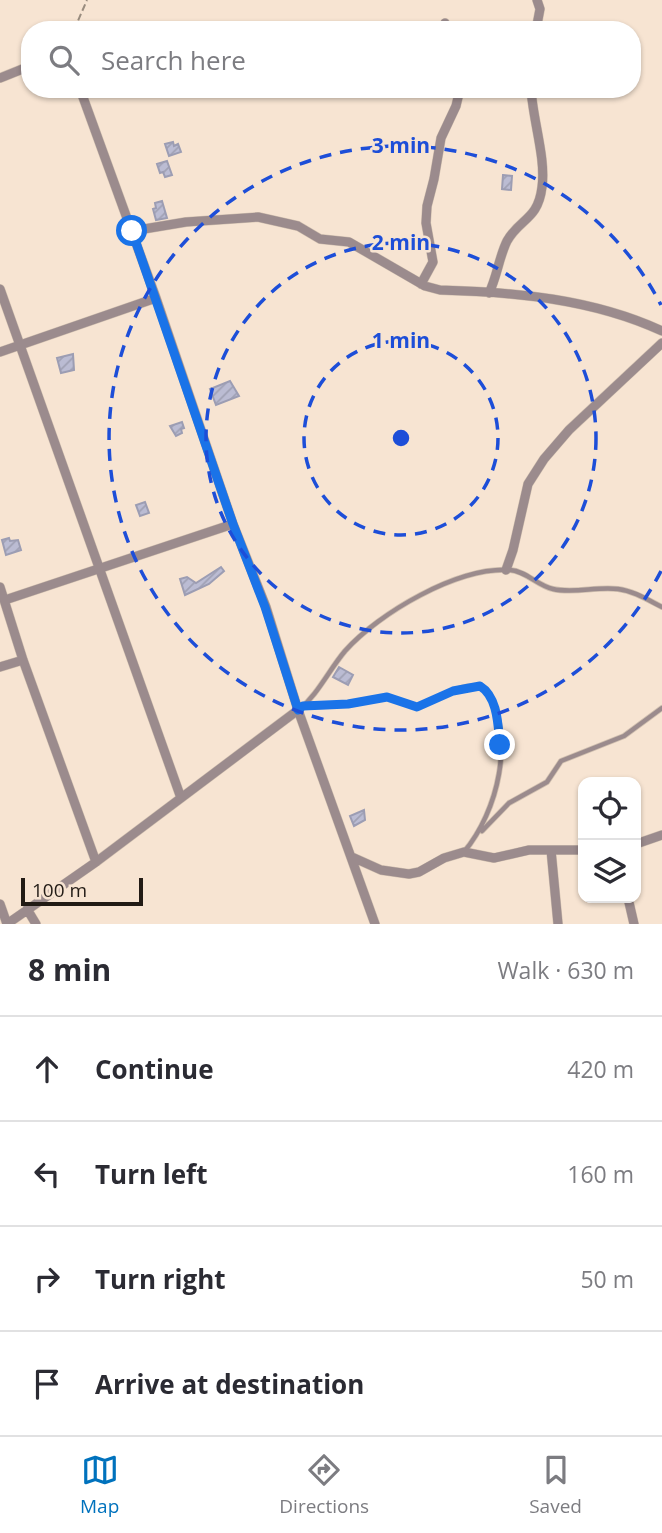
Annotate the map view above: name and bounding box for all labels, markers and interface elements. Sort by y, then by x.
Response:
search box [21,21,641,98]
icon: search [45,41,83,79]
text: Search here [101,42,246,78]
text: 3 min [372,131,430,159]
route start [116,215,147,246]
text: 2 min [372,228,430,256]
text: 1 min [372,326,430,354]
centre of rings [389,426,413,450]
route end [484,729,515,760]
map controls [578,777,641,903]
button: locate [578,777,641,840]
button: layers [578,840,641,903]
scale bar [21,875,144,907]
text: 100 m [32,877,87,903]
text: 8 min [28,949,111,990]
text: Walk · 630 m [497,954,634,986]
icon: ahead [28,1050,66,1088]
text: Continue [95,1051,214,1087]
text: 420 m [567,1053,634,1085]
icon: left [28,1155,66,1193]
text: Turn left [95,1156,207,1192]
text: 160 m [567,1158,634,1190]
icon: right [28,1260,66,1298]
text: Turn right [95,1261,226,1297]
text: 50 m [580,1263,634,1295]
icon: arrive [28,1365,66,1403]
text: Arrive at destination [95,1366,364,1402]
tab: Map [80,1451,119,1519]
tab: Directions [279,1451,369,1519]
tab: Saved [529,1451,582,1519]

